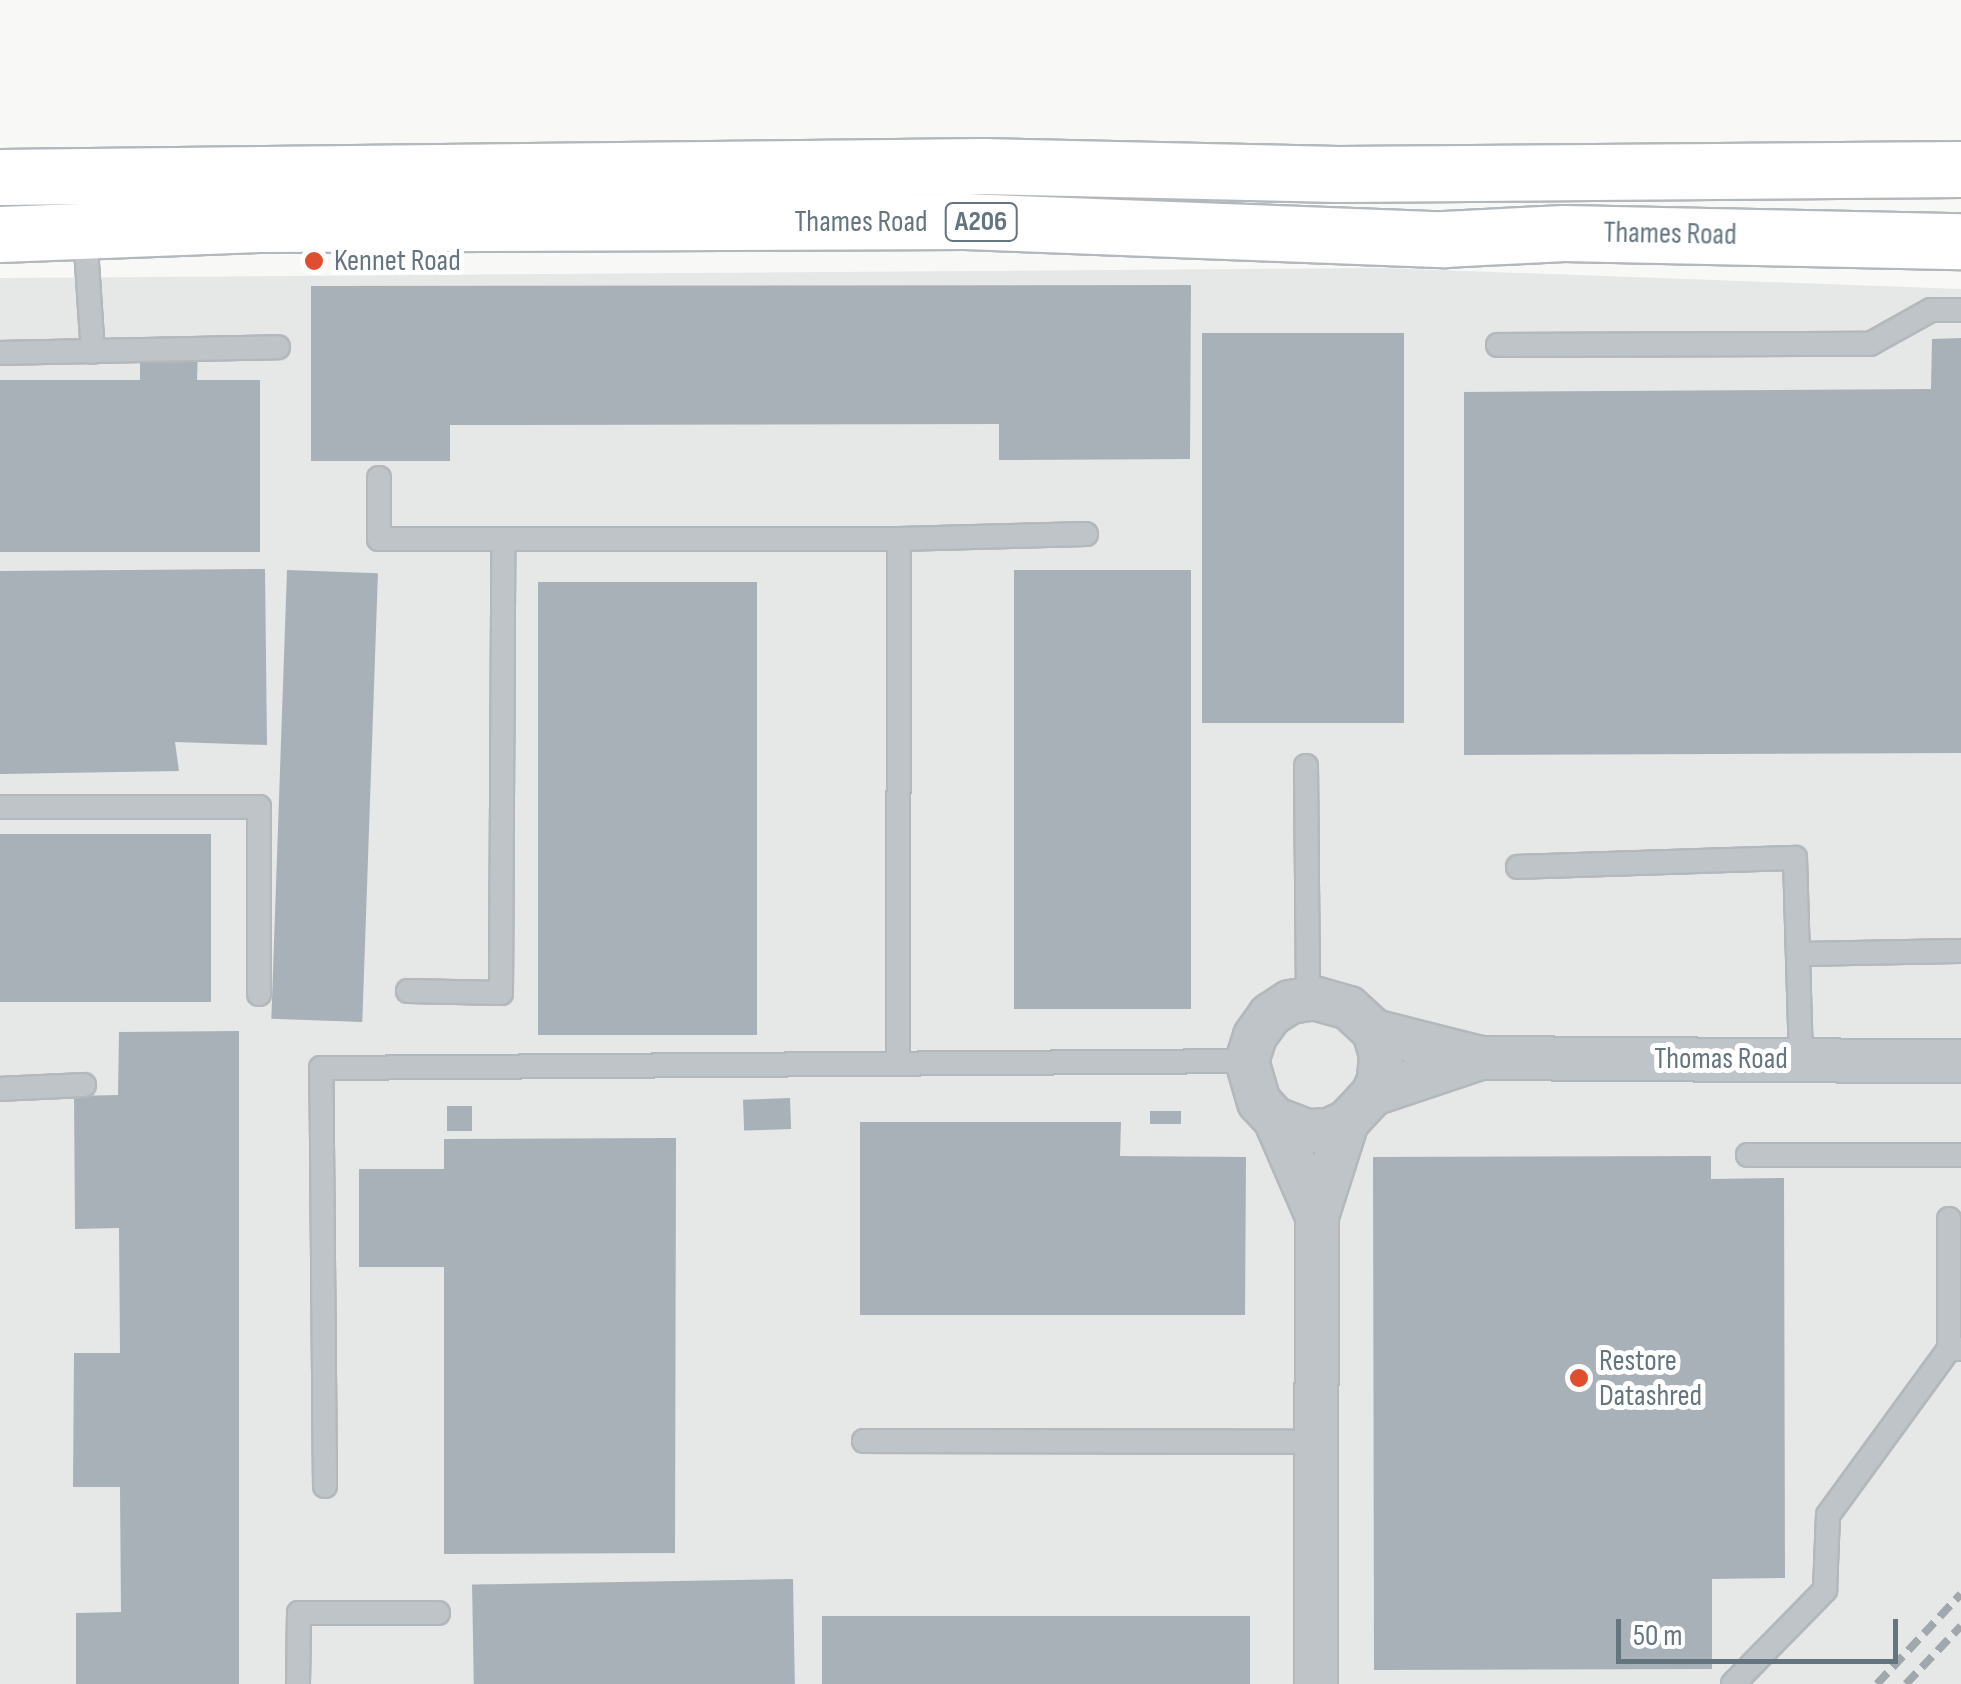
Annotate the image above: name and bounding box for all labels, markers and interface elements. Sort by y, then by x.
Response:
road number: A206 [944,199,1018,245]
street label: Thames Road [794,204,928,240]
street label: Thames Road [1603,215,1737,253]
place label: Kennet Road [334,243,461,279]
marker: Kennet Road [303,250,325,272]
street label: Thomas Road [1654,1041,1788,1077]
place label: Restore Datashred [1599,1343,1702,1414]
marker: Restore Datashred [1568,1367,1590,1389]
scale bar [1621,1599,1904,1661]
text: 50 m [1633,1618,1682,1654]

